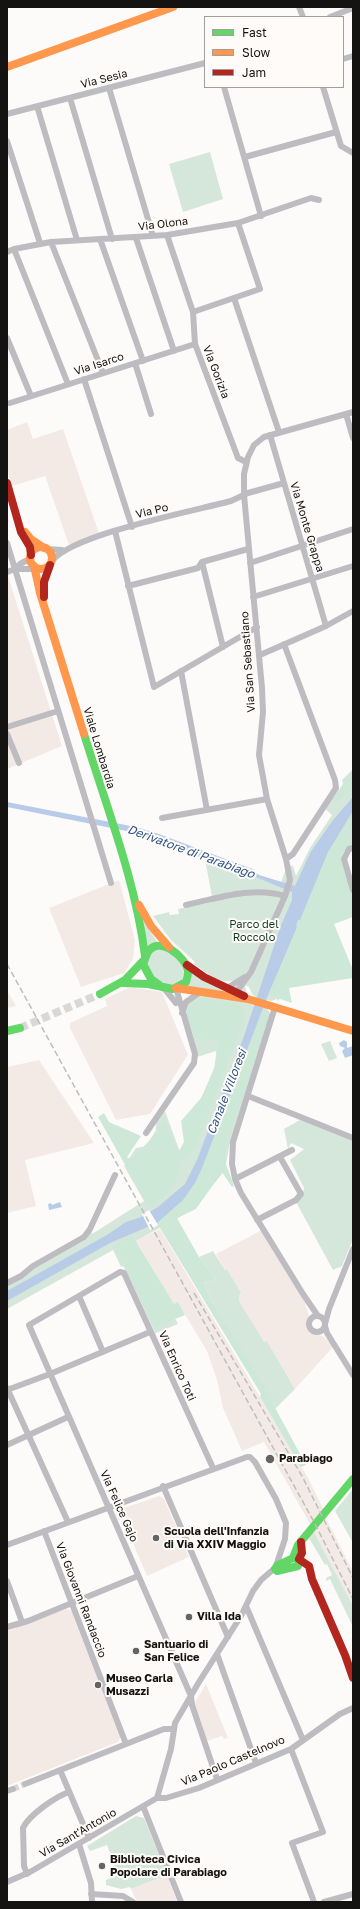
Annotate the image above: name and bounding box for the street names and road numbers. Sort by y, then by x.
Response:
street label: Via Sesia [79,67,129,91]
street label: Via Olona [137,214,189,234]
street label: Via Gorizia [200,344,232,400]
street label: Via Isarco [72,350,126,378]
street label: Via Monte Grappa [287,480,327,574]
street label: Via Po [134,501,170,521]
street label: Via San Sebastiano [238,611,258,713]
street label: Viale Lombardia [80,706,118,790]
street label: Via Enrico Toti [156,1329,198,1403]
street label: Via Felice Gajo [97,1468,141,1544]
street label: Via Giovanni Randaccio [53,1540,109,1660]
street label: Via Paolo Castelnovo [179,1733,287,1789]
street label: Via Sant'Antonio [37,1806,119,1860]

